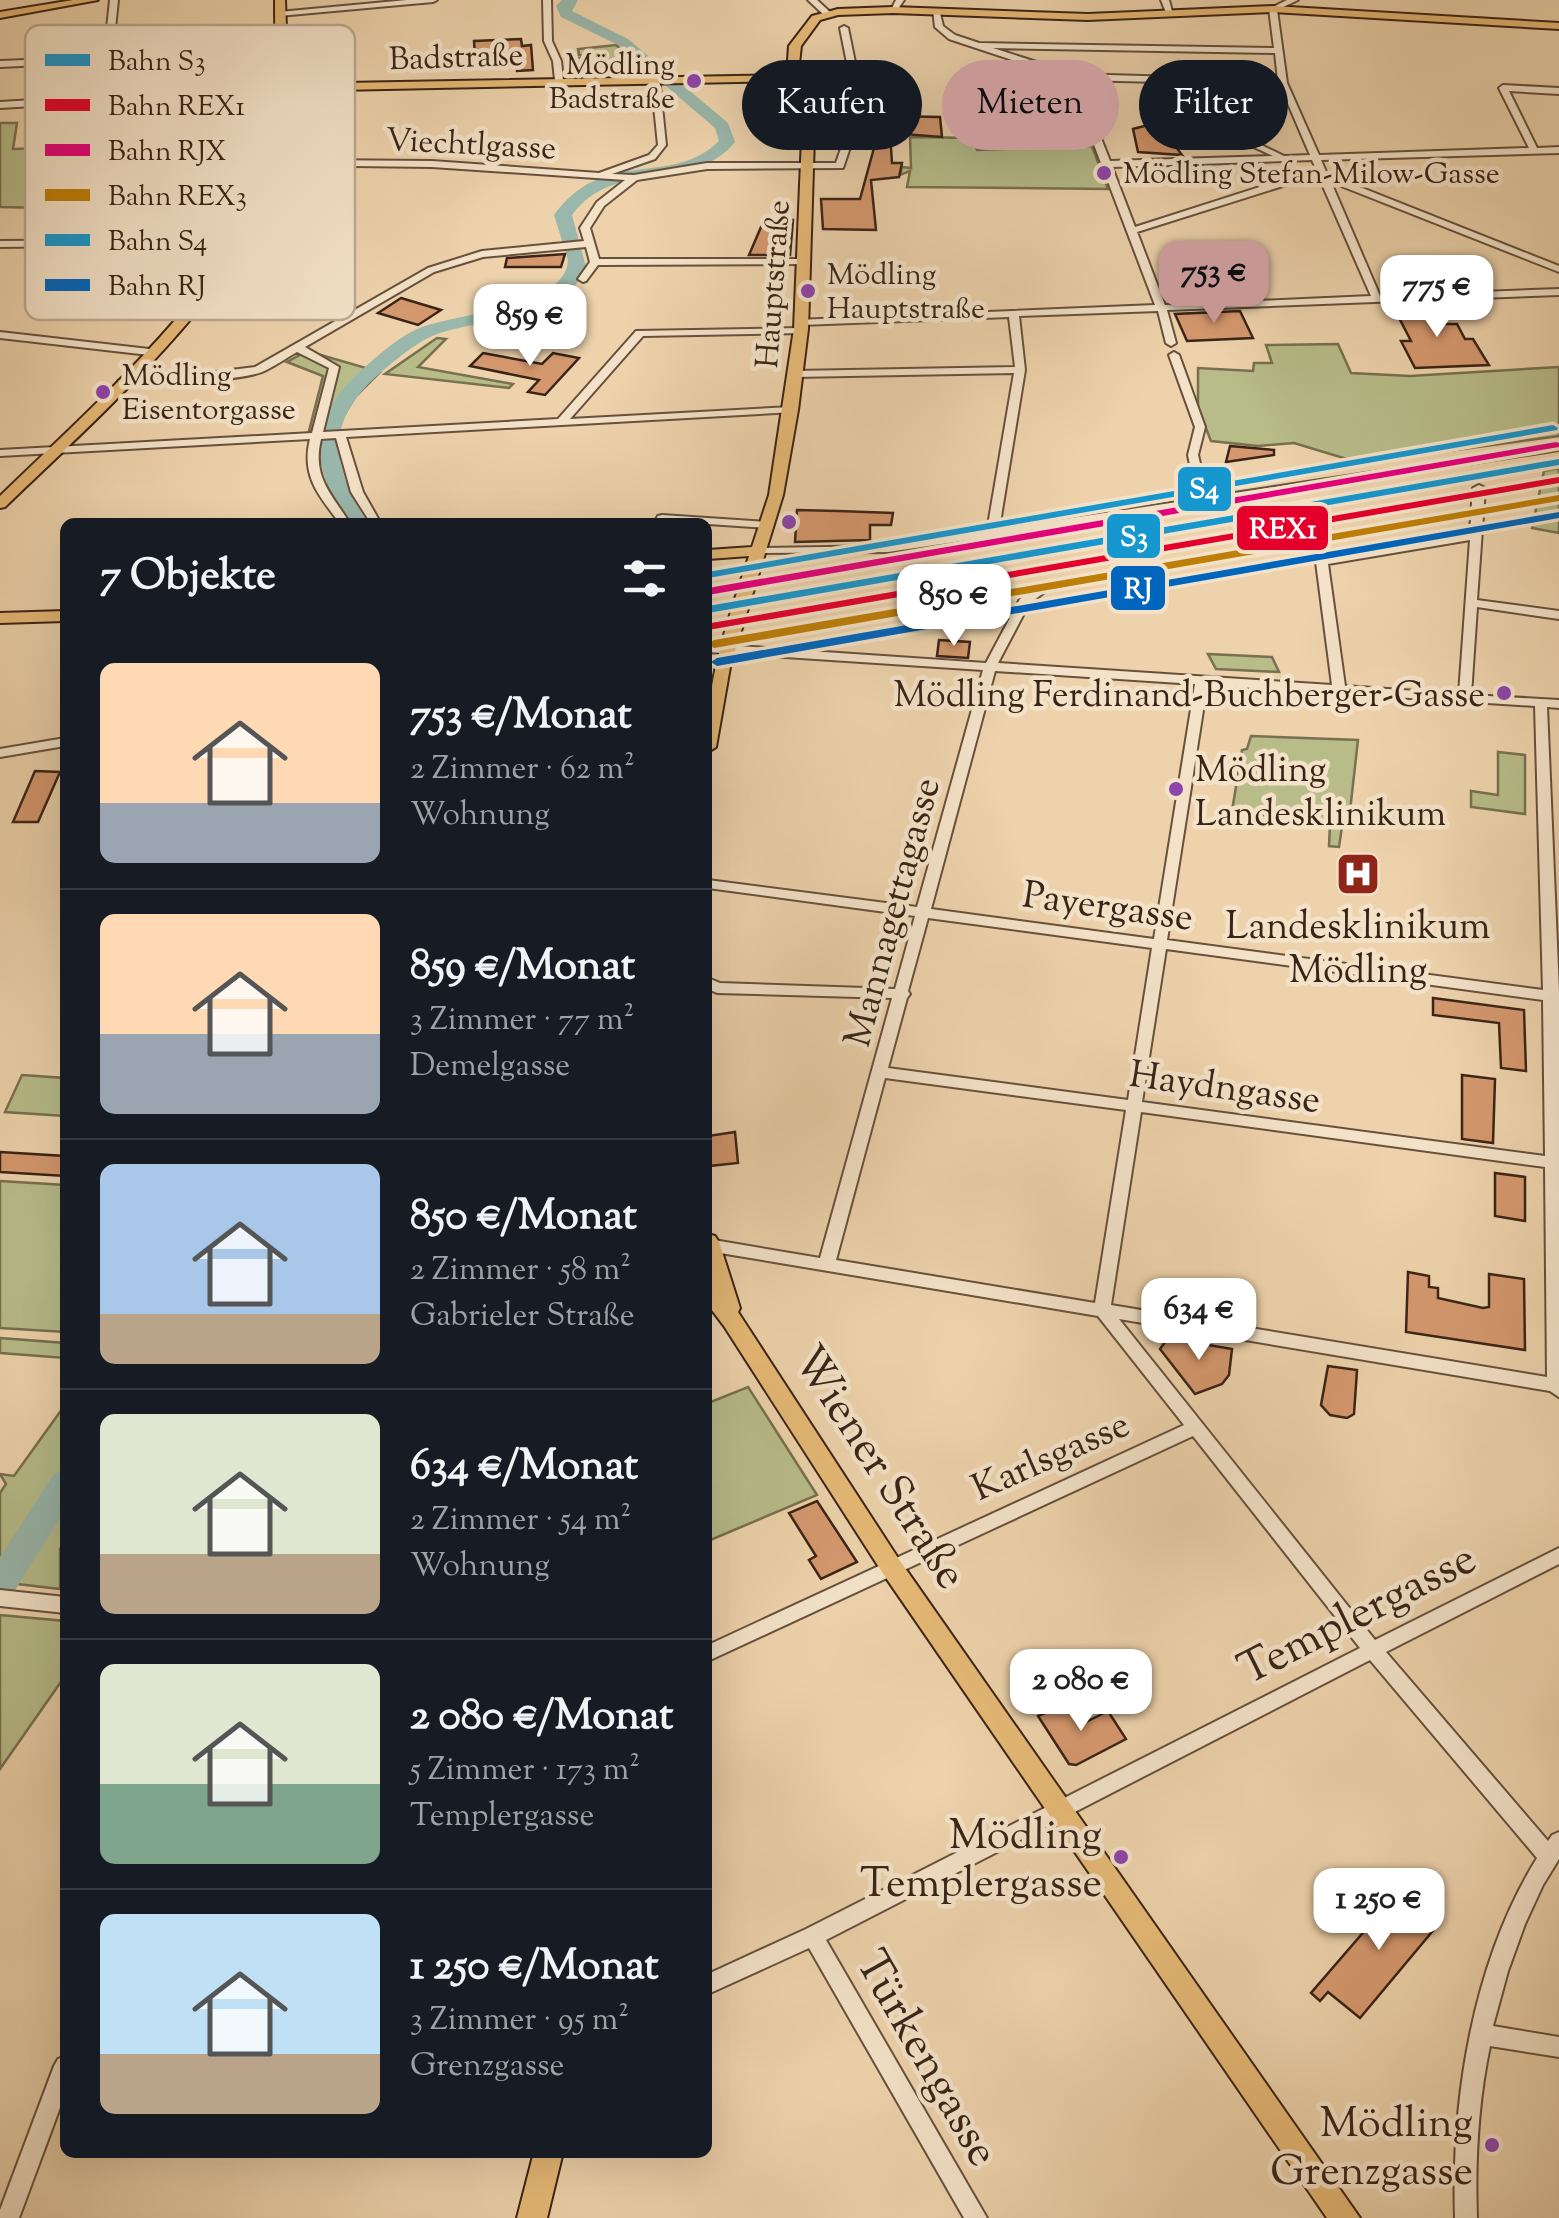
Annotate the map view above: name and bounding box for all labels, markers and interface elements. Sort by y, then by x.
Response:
legend [25,25,355,320]
street label: Badstraße [388,34,524,84]
text: Bahn S3 [108,43,206,83]
place label: Mödling Badstraße [549,45,675,122]
chip: Kaufen [742,60,922,150]
chip: Mieten [942,60,1119,150]
chip: Filter [1139,60,1288,150]
marker: Mödling Badstraße [684,71,704,91]
text: Bahn REX1 [108,88,245,128]
street label: Viechtlgasse [384,119,557,173]
text: Bahn RJX [108,133,226,173]
place label: Mödling Stefan-Milow-Gasse [1123,154,1500,197]
marker: Mödling Stefan-Milow-Gasse [1094,163,1114,183]
text: Bahn REX3 [108,178,247,218]
street label: Hauptstraße [746,198,804,370]
text: Bahn S4 [108,223,208,263]
pin: 753 € [1144,241,1284,326]
text: 753 € [1181,250,1247,296]
place label: Mödling Hauptstraße [827,255,985,332]
pin: 775 € [1367,255,1507,340]
text: 775 € [1402,264,1472,310]
text: Bahn RJ [108,268,205,308]
marker: Mödling Hauptstraße [798,281,818,301]
pin: 859 € [460,284,600,369]
text: 859 € [496,293,564,339]
place label: Mödling Eisentorgasse [122,356,296,433]
marker: Mödling Eisentorgasse [93,382,113,402]
line badge: S4 [1176,465,1233,513]
text: S4 [1189,471,1219,511]
line badge: REX1 [1235,504,1330,552]
text: REX1 [1249,511,1317,551]
unlabelled marker [779,512,799,532]
line badge: S3 [1105,512,1162,560]
text: S3 [1120,519,1148,559]
text: 7 Objekte [100,548,276,608]
icon: filters [617,551,672,606]
pin: 850 € [884,564,1024,649]
line badge: RJ [1109,564,1167,612]
text: RJ [1124,571,1153,611]
text: 850 € [919,573,989,619]
place label: Mödling Ferdinand-Buchberger-Gasse [893,671,1485,723]
marker: Mödling Ferdinand-Buchberger-Gasse [1494,683,1514,703]
text: 753 €/Monat [410,687,632,747]
icon: home [180,703,300,823]
place label: Mödling Landesklinikum [1195,746,1446,842]
text: 2 Zimmer · 62 m² [410,747,635,793]
street label: Mannagettagasse [833,772,957,1054]
marker: Mödling Landesklinikum [1166,779,1186,799]
text: Wohnung [410,793,550,839]
hospital icon: Landesklinikum Mödling [1335,851,1381,897]
street label: Payergasse [1019,870,1196,948]
place label: Landesklinikum Mödling [1226,902,1490,1000]
text: 859 €/Monat [410,938,635,998]
icon: home [180,954,300,1074]
text: 3 Zimmer · 77 m² [410,998,634,1044]
text: Demelgasse [410,1044,570,1090]
street label: Haydngasse [1125,1050,1323,1130]
text: 850 €/Monat [410,1188,637,1248]
icon: home [180,1204,300,1324]
text: 2 Zimmer · 58 m² [410,1248,631,1294]
pin: 634 € [1129,1278,1269,1363]
text: 634 € [1163,1287,1235,1333]
text: Gabrieler Straße [410,1294,635,1340]
street label: Wiener Straße [774,1334,981,1604]
street label: Karlsgasse [964,1400,1139,1517]
text: 634 €/Monat [410,1438,638,1498]
icon: home [180,1454,300,1574]
text: 2 Zimmer · 54 m² [410,1498,631,1544]
street label: Templergasse [1228,1529,1489,1705]
text: Wohnung [410,1544,550,1590]
pin: 2 080 € [989,1649,1173,1734]
text: 2 080 € [1032,1658,1130,1704]
text: 2 080 €/Monat [410,1688,673,1748]
icon: home [180,1704,300,1824]
text: 5 Zimmer · 173 m² [410,1748,640,1794]
text: Templergasse [410,1794,594,1840]
place label: Mödling Templergasse [860,1808,1102,1916]
marker: Mödling Templergasse [1111,1847,1131,1867]
pin: 1 250 € [1287,1868,1471,1953]
text: 1 250 € [1335,1877,1423,1923]
text: 1 250 €/Monat [410,1938,659,1998]
street label: Türkengasse [836,1940,1012,2180]
icon: home [180,1954,300,2074]
text: 3 Zimmer · 95 m² [410,1998,629,2044]
text: Grenzgasse [410,2044,565,2090]
place label: Mödling Grenzgasse [1270,2096,1473,2204]
marker: Mödling Grenzgasse [1482,2135,1502,2155]

